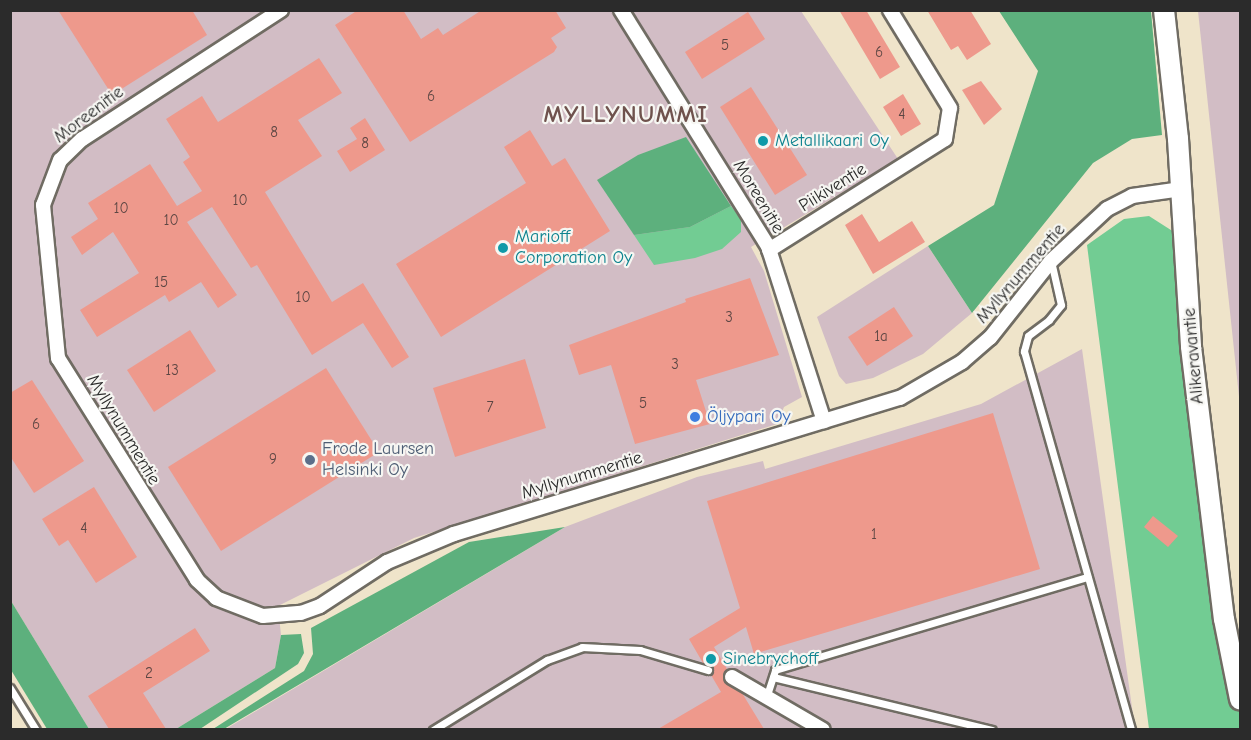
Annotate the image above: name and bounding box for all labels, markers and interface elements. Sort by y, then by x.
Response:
house number: 5 [721,37,729,55]
house number: 6 [875,44,883,62]
street label: Moreenitie [50,82,128,148]
house number: 6 [427,88,435,106]
district label: MYLLYNUMMI [543,101,709,129]
house number: 4 [898,106,906,124]
house number: 8 [270,124,278,142]
place label: Metallikaari Oy [775,130,889,152]
marker: Metallikaari Oy [756,134,770,148]
house number: 8 [361,135,369,153]
street label: Moreenitie [728,156,788,238]
street label: Piikiventie [795,159,871,217]
house number: 10 [232,192,248,210]
house number: 10 [113,200,129,218]
house number: 10 [163,212,179,230]
street label: Myllynummentie [972,220,1070,328]
place label: Marioff Corporation Oy [515,227,632,270]
marker: Marioff Corporation Oy [496,241,510,255]
house number: 15 [154,274,168,292]
house number: 10 [295,289,311,307]
street label: Alikeravantie [1179,307,1209,405]
house number: 3 [725,309,733,327]
house number: 1a [874,328,888,346]
house number: 3 [671,356,679,374]
house number: 13 [165,362,179,380]
street label: Myllynummentie [81,371,165,489]
house number: 5 [639,395,647,413]
house number: 7 [486,399,494,417]
place label: Öljypari Oy [707,406,791,428]
marker: Öljypari Oy [688,410,702,424]
house number: 6 [32,416,40,434]
place label: Frode Laursen Helsinki Oy [322,439,434,482]
street label: Myllynummentie [519,447,645,505]
house number: 9 [269,451,277,469]
marker: Frode Laursen Helsinki Oy [303,453,317,467]
house number: 4 [80,520,88,538]
house number: 1 [871,526,877,544]
place label: Sinebrychoff [723,648,818,670]
marker: Sinebrychoff [704,652,718,666]
house number: 2 [145,665,153,683]

